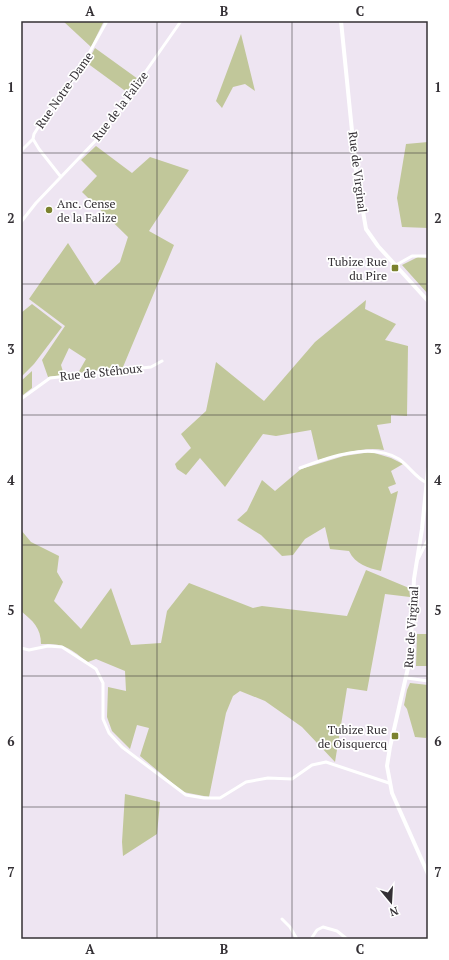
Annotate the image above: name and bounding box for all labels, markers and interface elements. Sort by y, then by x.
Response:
text: A [85,2,95,20]
text: B [220,2,228,20]
text: C [356,2,364,20]
street label: Rue Notre-Dame [32,49,96,131]
street label: Rue de la Falize [89,68,151,144]
text: 1 [7,78,15,96]
text: 1 [434,78,442,96]
street label: Rue de Virginal [346,130,370,214]
place label: Anc. Cense de la Falize [57,196,117,225]
marker: Anc. Cense de la Falize [44,205,54,215]
text: 2 [7,209,15,227]
text: 2 [434,209,442,227]
place label: Tubize Rue du Pire [328,254,387,283]
marker: Tubize Rue du Pire [390,263,400,273]
text: 3 [7,340,15,358]
text: 3 [434,340,442,358]
street label: Rue de Stéhoux [59,360,144,384]
text: 4 [7,471,15,489]
text: 4 [434,471,442,489]
street label: Rue de Virginal [401,585,421,668]
text: 5 [7,601,15,619]
text: 5 [434,601,442,619]
place label: Tubize Rue de Oisquercq [318,722,387,751]
marker: Tubize Rue de Oisquercq [390,731,400,741]
text: 6 [7,732,15,750]
text: 6 [434,732,442,750]
text: 7 [7,863,15,881]
text: 7 [434,863,442,881]
north arrow [371,882,411,922]
text: N [387,904,400,920]
text: A [85,940,95,958]
text: B [220,940,228,958]
text: C [356,940,364,958]

